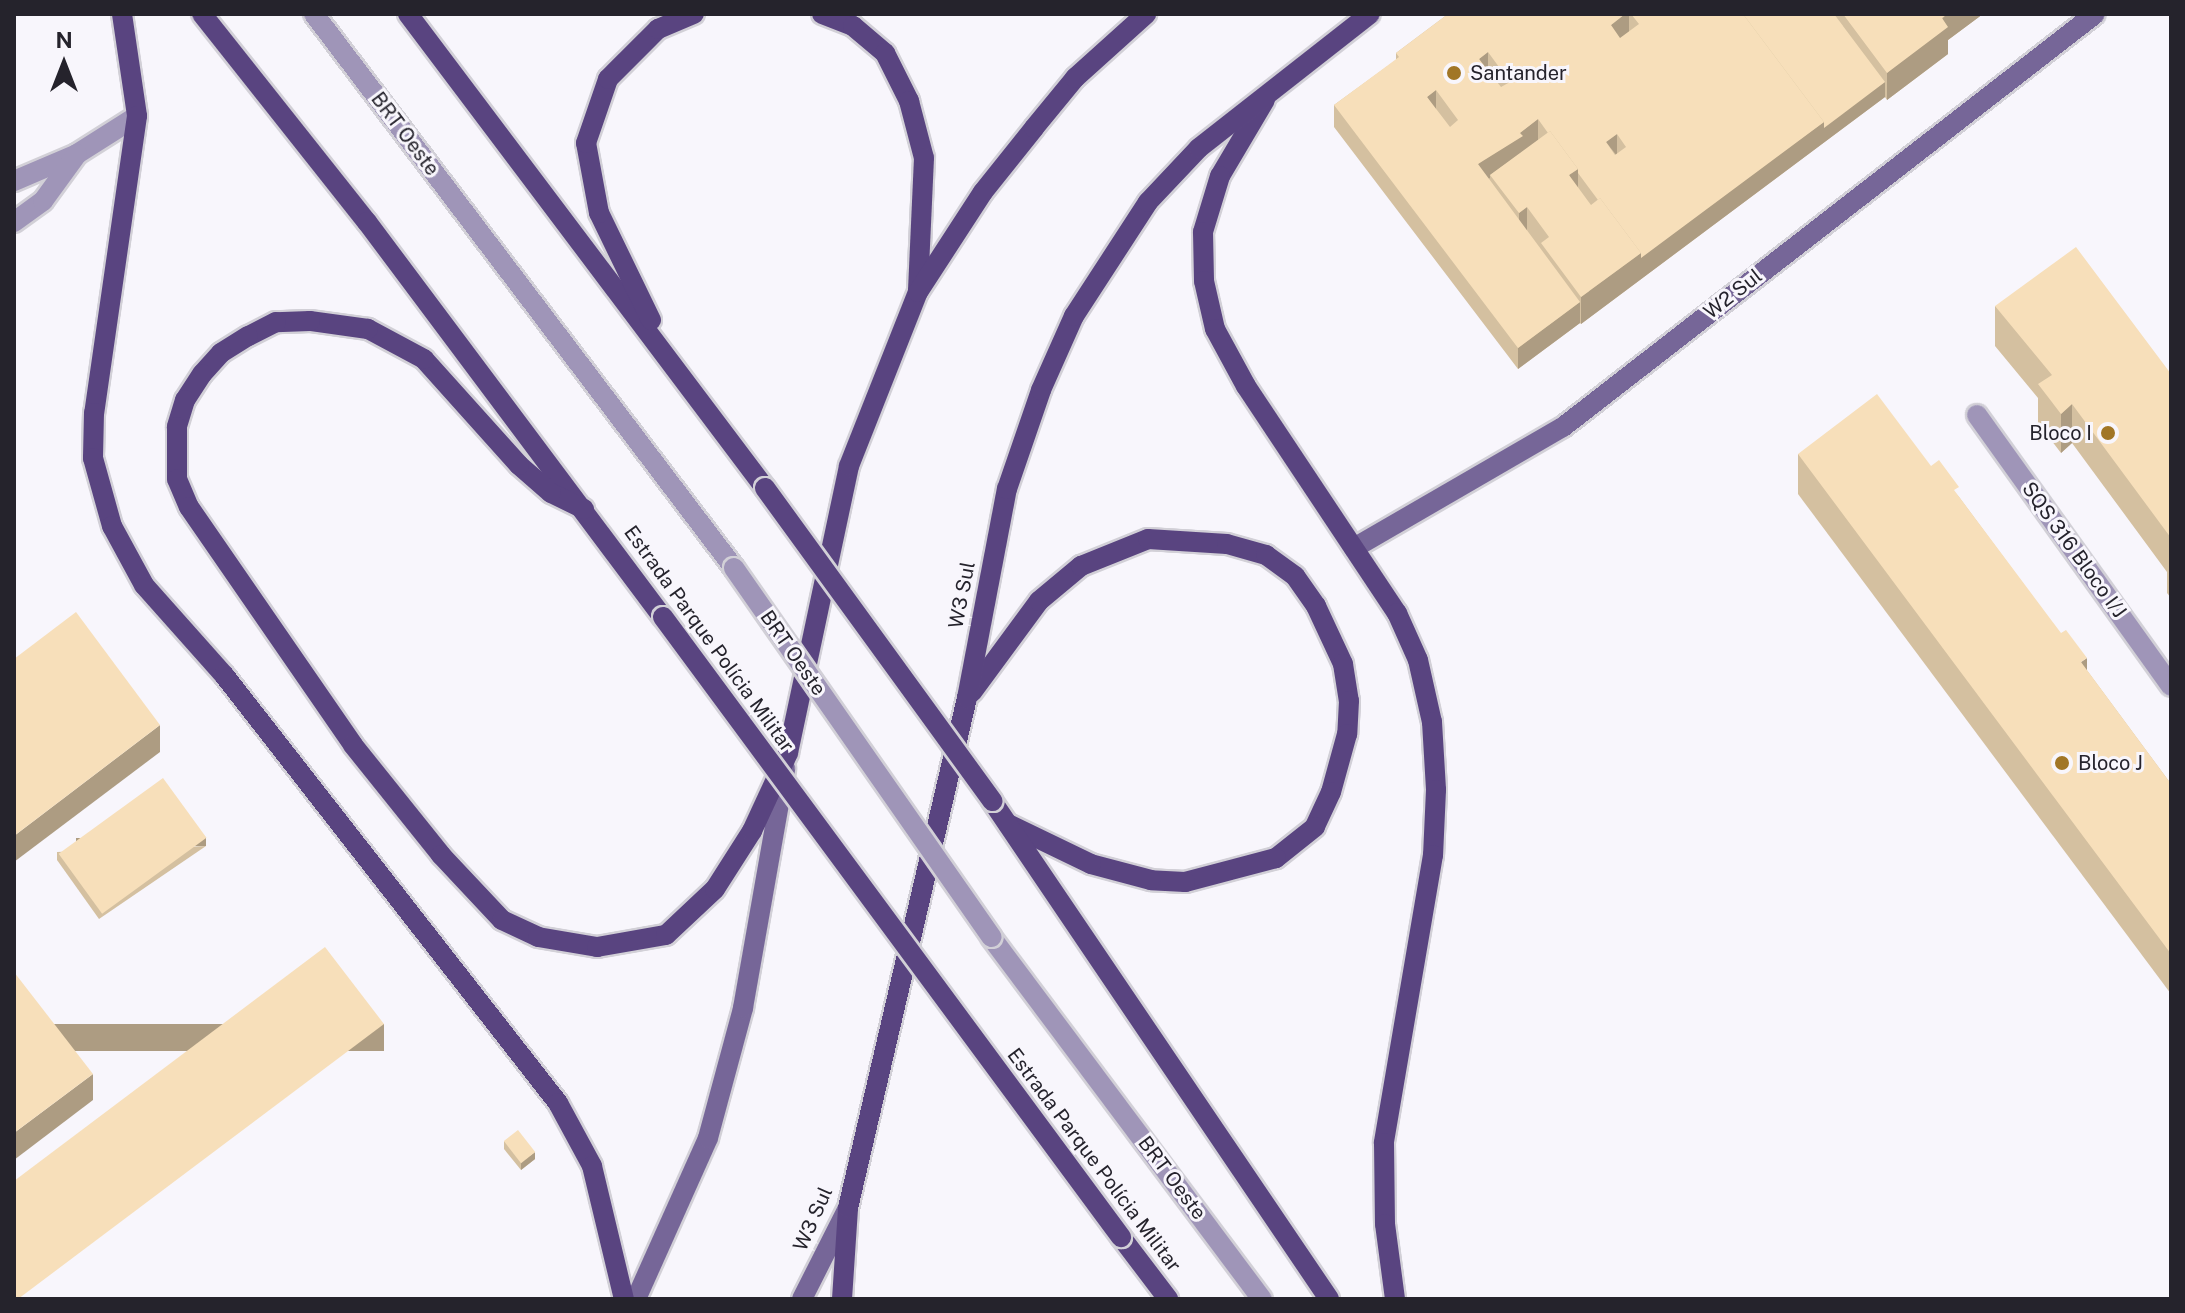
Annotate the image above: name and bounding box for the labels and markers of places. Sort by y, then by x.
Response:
place label: Santander [1470,61,1567,85]
marker: Santander [1445,64,1463,82]
place label: Bloco I [2029,421,2092,445]
marker: Bloco I [2099,424,2117,442]
place label: Bloco J [2078,751,2143,775]
marker: Bloco J [2053,754,2071,772]

